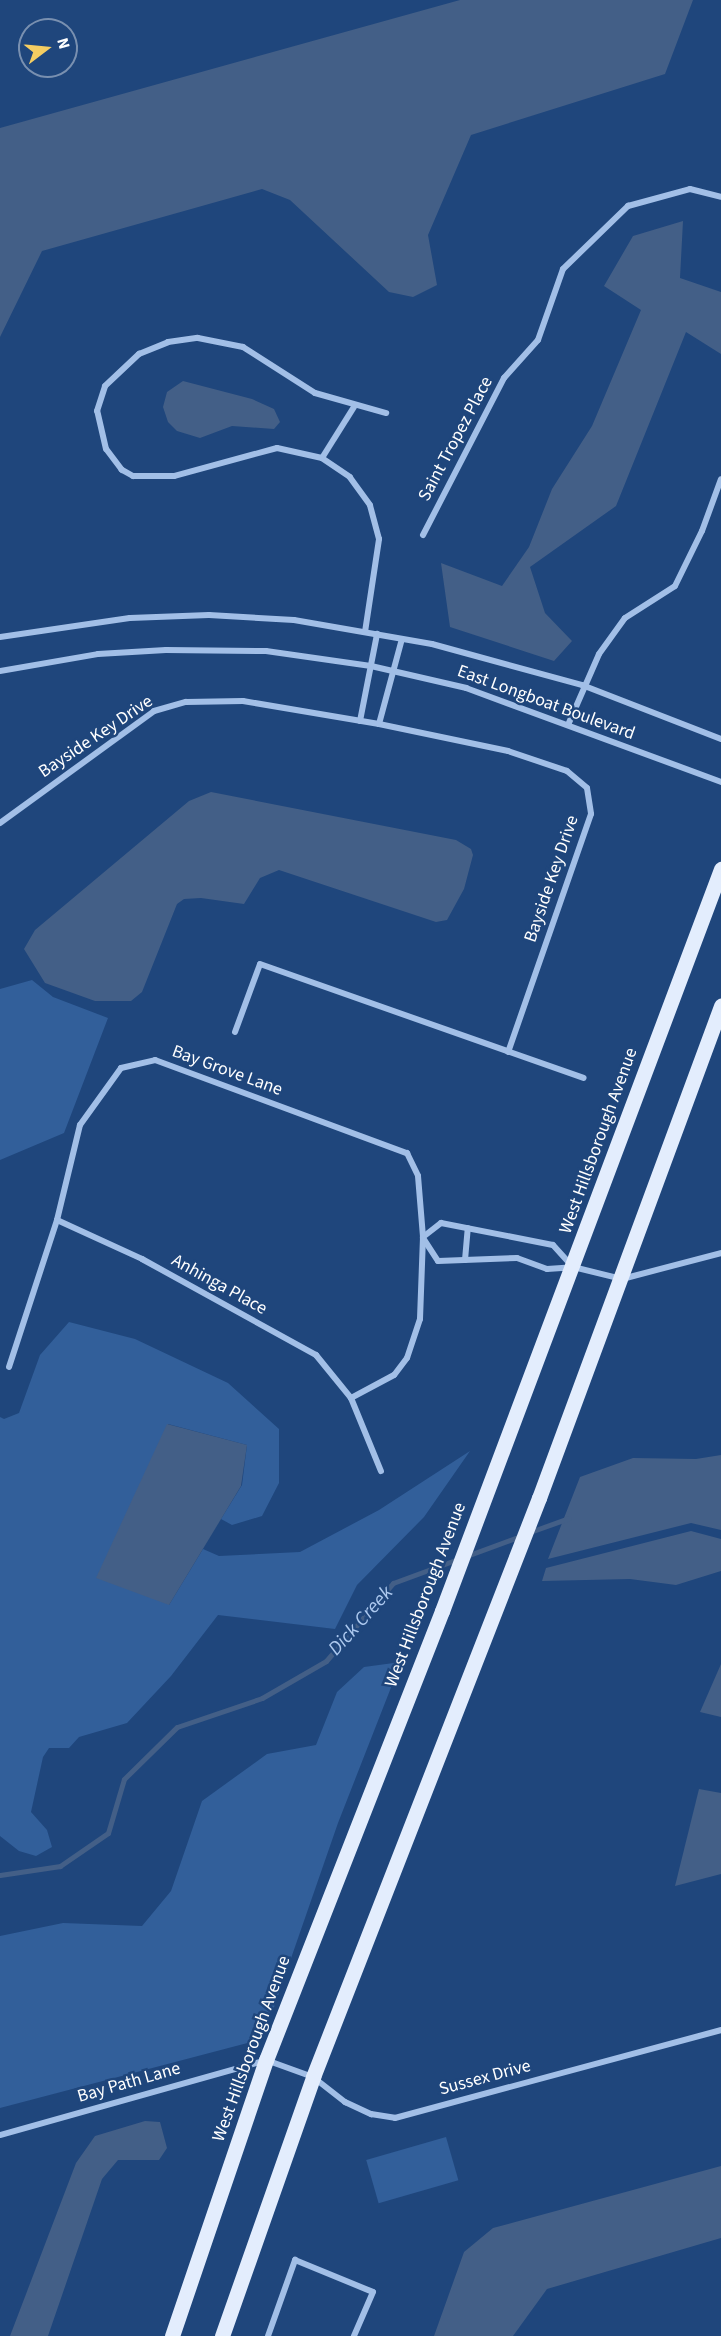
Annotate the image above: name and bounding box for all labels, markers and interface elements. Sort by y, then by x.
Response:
north arrow [18,18,78,78]
text: N [51,35,75,52]
street label: Saint Tropez Place [414,373,498,505]
street label: East Longboat Boulevard [454,661,638,745]
street label: Bayside Key Drive [35,691,157,783]
street label: Bayside Key Drive [520,813,584,945]
street label: Bay Grove Lane [169,1041,285,1101]
street label: West Hillsborough Avenue [555,1045,643,1237]
street label: Anhinga Place [168,1250,270,1320]
street label: West Hillsborough Avenue [381,1500,471,1690]
water label: Dick Creek [324,1581,398,1661]
street label: West Hillsborough Avenue [208,1953,296,2145]
street label: Sussex Drive [437,2055,533,2101]
street label: Bay Path Lane [75,2058,183,2108]

